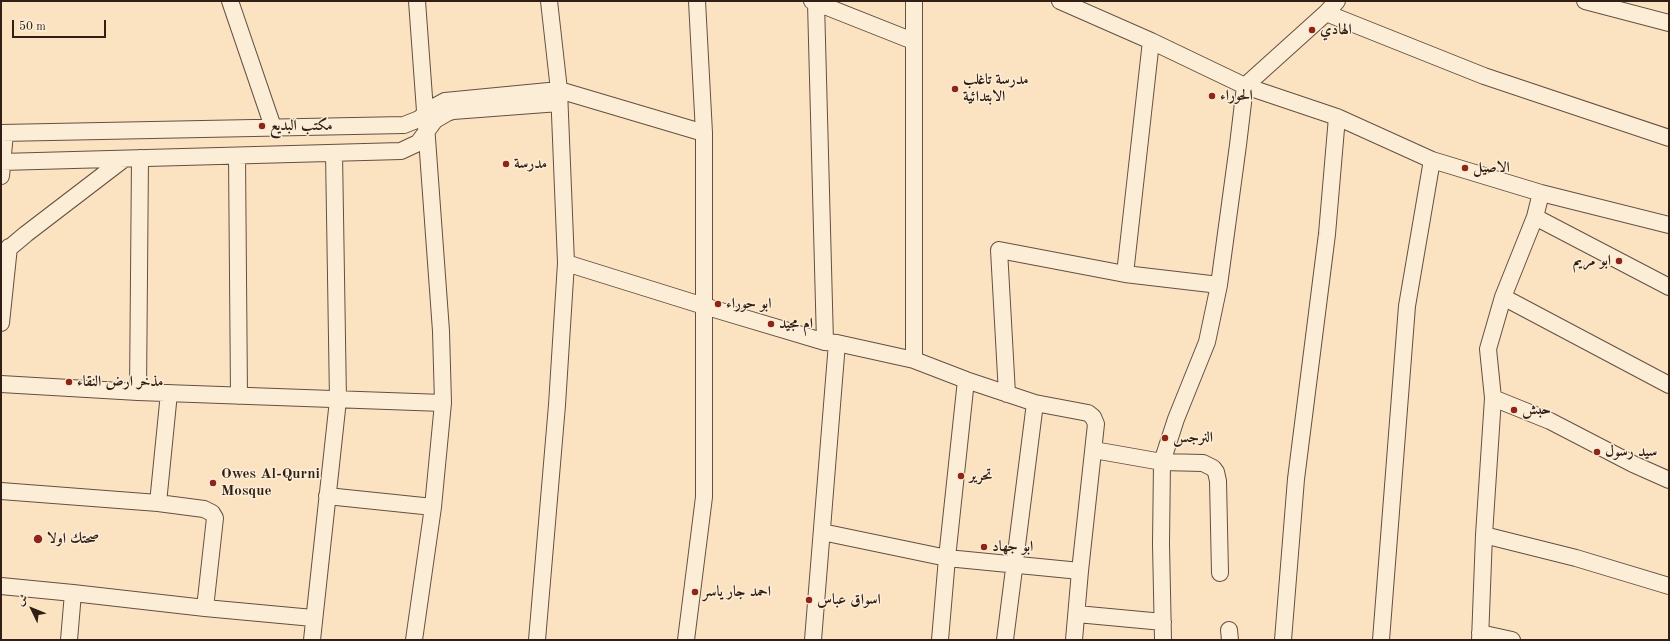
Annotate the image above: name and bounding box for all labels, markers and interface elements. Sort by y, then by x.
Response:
scale bar [14,12,108,38]
text: 50 m [19,21,46,33]
place label: الهادي [1320,21,1352,39]
marker: الهادي [1307,25,1317,35]
place label: مدرسة تاغلب الابتدائية [963,71,1029,106]
marker: مدرسة تاغلب الابتدائية [950,84,960,94]
place label: الحوراء [1220,87,1253,105]
marker: الحوراء [1207,91,1217,101]
place label: مكتب البديع [270,117,333,135]
marker: مكتب البديع [257,121,267,131]
place label: مدرسة [514,155,547,173]
marker: مدرسة [501,159,511,169]
place label: الاصيل [1473,159,1510,177]
marker: الاصيل [1460,163,1470,173]
place label: ابو مريم [1573,252,1611,270]
marker: ابو مريم [1614,256,1624,266]
place label: ابو حوراء [726,295,771,313]
marker: ابو حوراء [713,299,723,309]
place label: ام مجيد [779,315,813,333]
marker: ام مجيد [766,319,776,329]
place label: مذخر ارض النقاء [77,373,163,391]
marker: مذخر ارض النقاء [64,377,74,387]
place label: حبش [1522,401,1551,419]
marker: حبش [1509,405,1519,415]
place label: النرجس [1173,429,1213,447]
marker: النرجس [1160,433,1170,443]
place label: سيد رسول [1605,443,1657,461]
marker: سيد رسول [1592,447,1602,457]
place label: Owes Al-Qurni Mosque [221,465,320,500]
place label: تحرير [969,467,992,485]
marker: تحرير [956,471,966,481]
marker: Owes Al-Qurni Mosque [208,478,218,488]
place label: صحتك اولا [47,530,99,548]
marker: صحتك اولا [32,533,44,545]
place label: ابو جهاد [992,538,1033,556]
marker: ابو جهاد [979,542,989,552]
place label: احمد جار ياسر [703,583,771,601]
marker: احمد جار ياسر [690,587,700,597]
north arrow [12,589,52,629]
place label: اسواق عباس [817,591,881,609]
text: ش [15,593,31,608]
marker: اسواق عباس [804,595,814,605]

